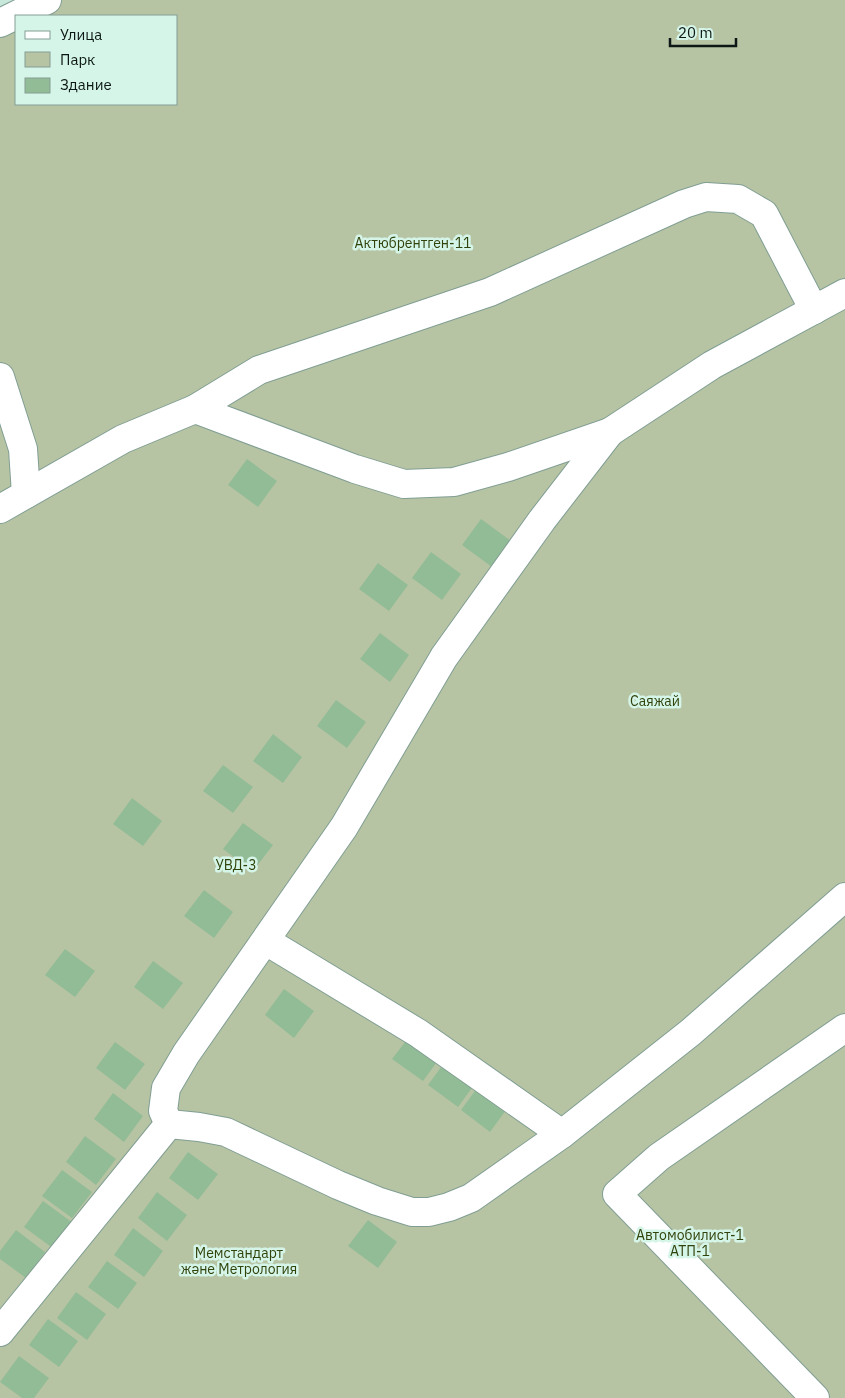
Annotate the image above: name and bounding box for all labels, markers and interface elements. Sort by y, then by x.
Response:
legend [15,15,178,105]
scale bar [670,15,736,47]
text: 20 m [678,23,713,42]
text: Улица [60,25,102,44]
text: Парк [60,50,95,69]
text: Здание [60,75,112,94]
park label: Актюбрентген-11 [355,234,471,252]
park label: Саяжай [630,692,680,710]
park label: УВД-3 [215,856,257,874]
park label: Автомобилист-1 АТП-1 [636,1226,744,1260]
park label: Мемстандарт және Метрология [181,1244,297,1278]

